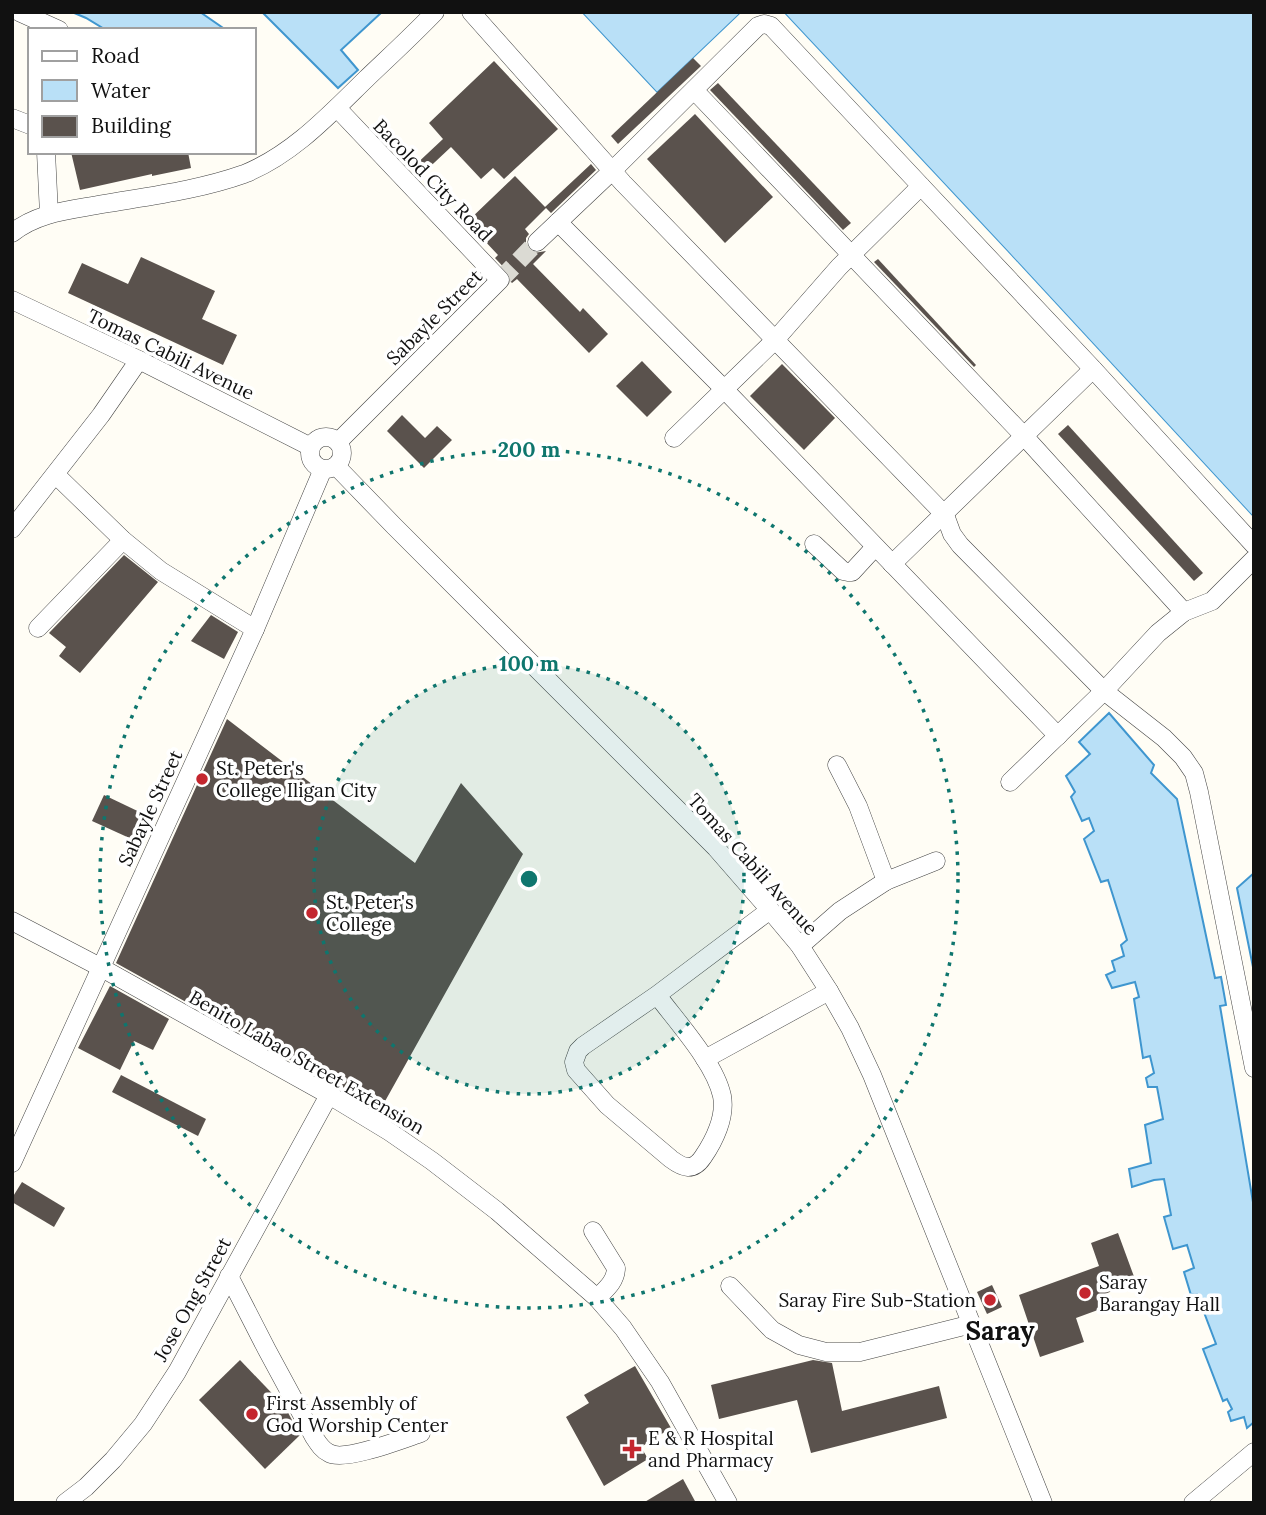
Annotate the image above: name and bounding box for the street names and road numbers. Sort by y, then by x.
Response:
street label: Bacolod City Road [369,114,497,246]
street label: Sabayle Street [381,264,487,370]
street label: Tomas Cabili Avenue [84,303,258,405]
street label: Sabayle Street [113,745,188,870]
street label: Tomas Cabili Avenue [683,788,823,940]
street label: Benito Labao Street Extension [185,985,429,1139]
street label: Jose Ong Street [148,1232,236,1366]

